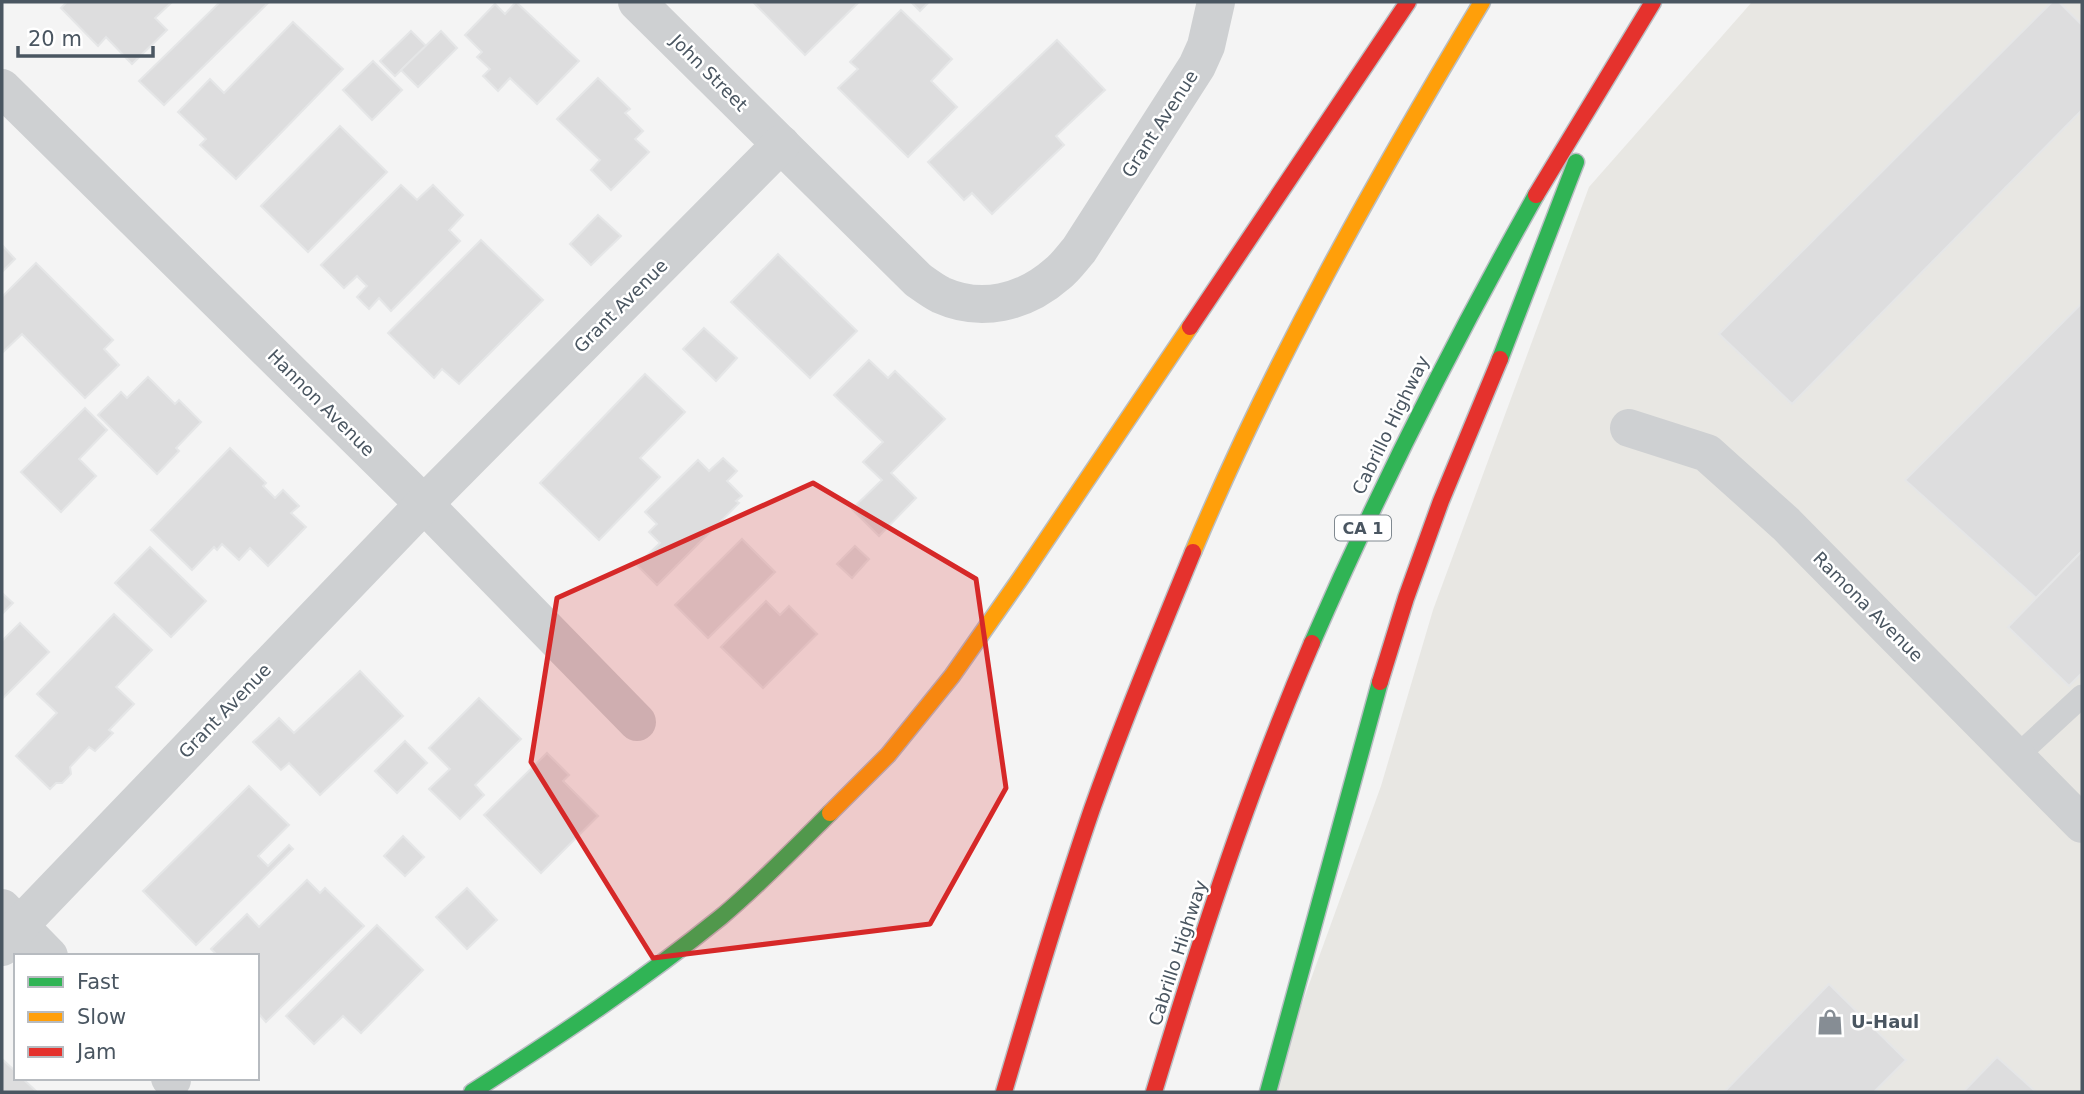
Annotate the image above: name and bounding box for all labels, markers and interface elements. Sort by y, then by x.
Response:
scale bar [18,14,152,58]
text: 20 m [28,27,82,51]
street label: John Street [666,29,752,115]
street label: Grant Avenue [1117,66,1202,181]
street label: Grant Avenue [570,255,672,357]
street label: Hannon Avenue [264,345,379,460]
street label: Cabrillo Highway [1348,352,1433,498]
road number: CA 1 [1335,516,1391,540]
street label: Ramona Avenue [1809,547,1928,666]
street label: Grant Avenue [174,659,275,762]
street label: Cabrillo Highway [1144,877,1211,1028]
legend [14,954,259,1080]
text: Fast [77,970,119,994]
text: Slow [77,1005,126,1029]
shop icon: U-Haul [1815,1007,1845,1037]
place label: U-Haul [1851,1011,1919,1032]
text: Jam [75,1040,117,1064]

